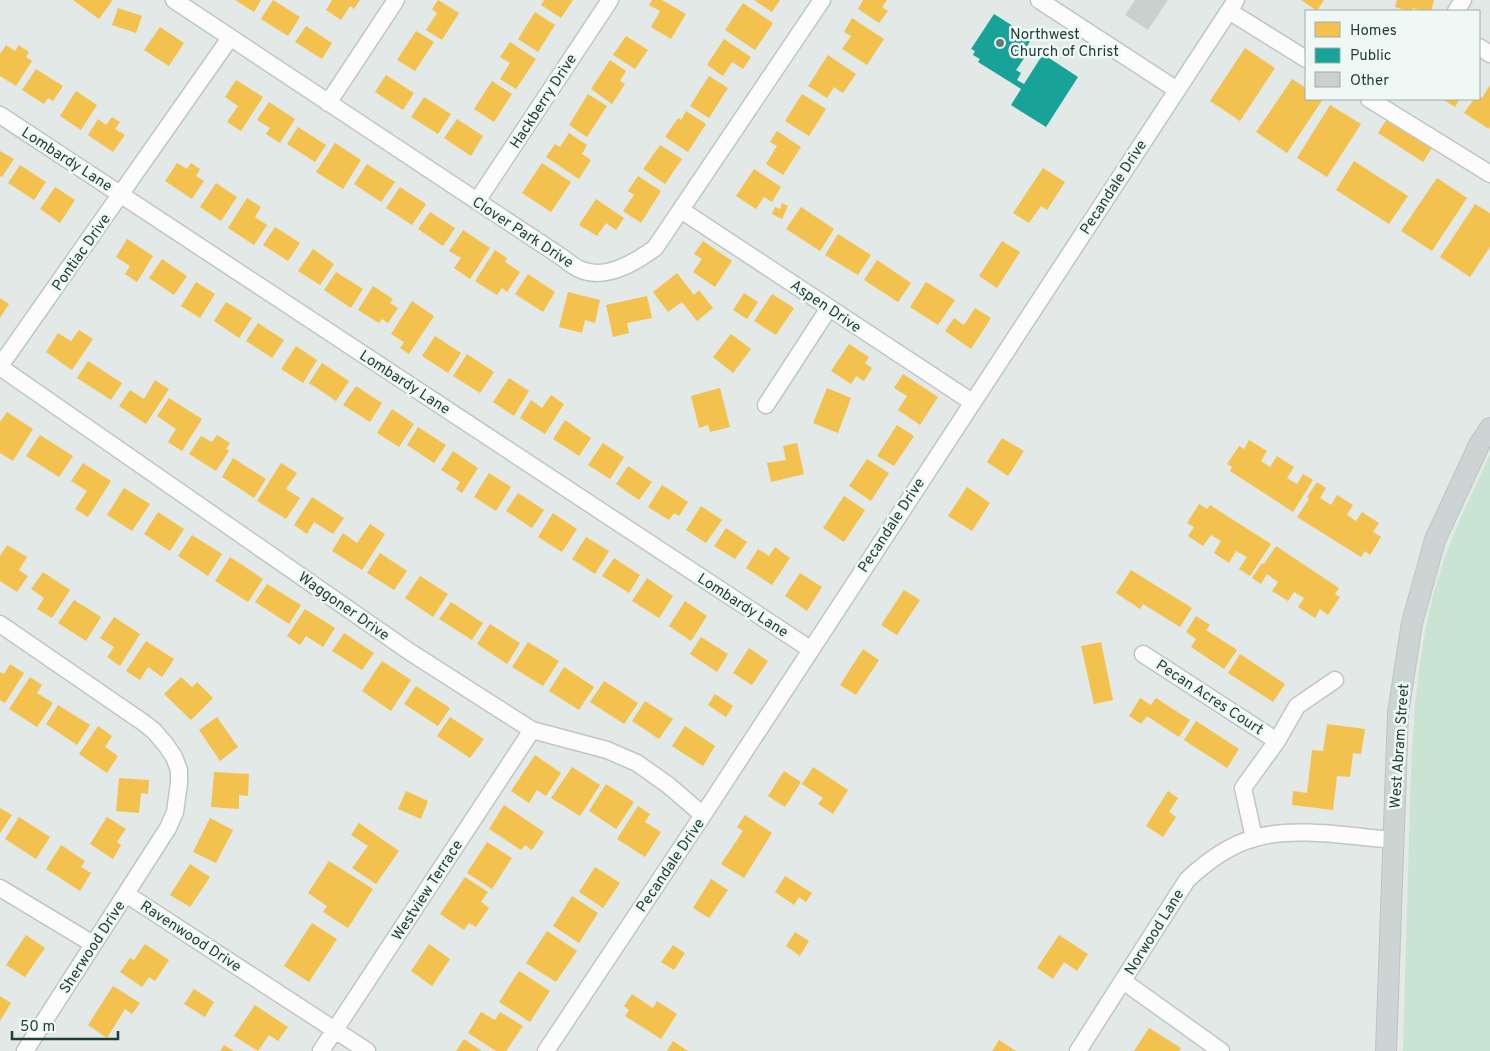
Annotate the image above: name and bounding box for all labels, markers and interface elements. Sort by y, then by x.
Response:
legend [1305,10,1480,100]
text: Homes [1350,22,1397,41]
place label: Northwest Church of Christ [1010,26,1119,62]
marker: Northwest Church of Christ [994,37,1006,49]
text: Public [1350,47,1391,66]
street label: Hackberry Drive [507,51,582,153]
text: Other [1350,72,1389,91]
street label: Lombardy Lane [17,124,115,197]
street label: Pecandale Drive [1077,137,1152,239]
street label: Clover Park Drive [468,193,576,273]
street label: Pontiac Drive [49,211,116,295]
street label: Aspen Drive [786,277,864,338]
street label: Lombardy Lane [355,347,453,420]
street label: Pecandale Drive [855,475,930,577]
street label: Waggoner Drive [294,569,392,646]
street label: Lombardy Lane [693,570,791,643]
street label: Pecan Acres Court [1152,656,1267,740]
street label: West Abram Street [1387,683,1414,809]
street label: Pecandale Drive [633,815,710,916]
street label: Westview Terrace [389,837,468,945]
street label: Norwood Lane [1121,886,1189,979]
street label: Ravenwood Drive [136,897,244,977]
street label: Sherwood Drive [56,898,130,998]
scale bar [12,1008,119,1040]
text: 50 m [20,1018,55,1037]

